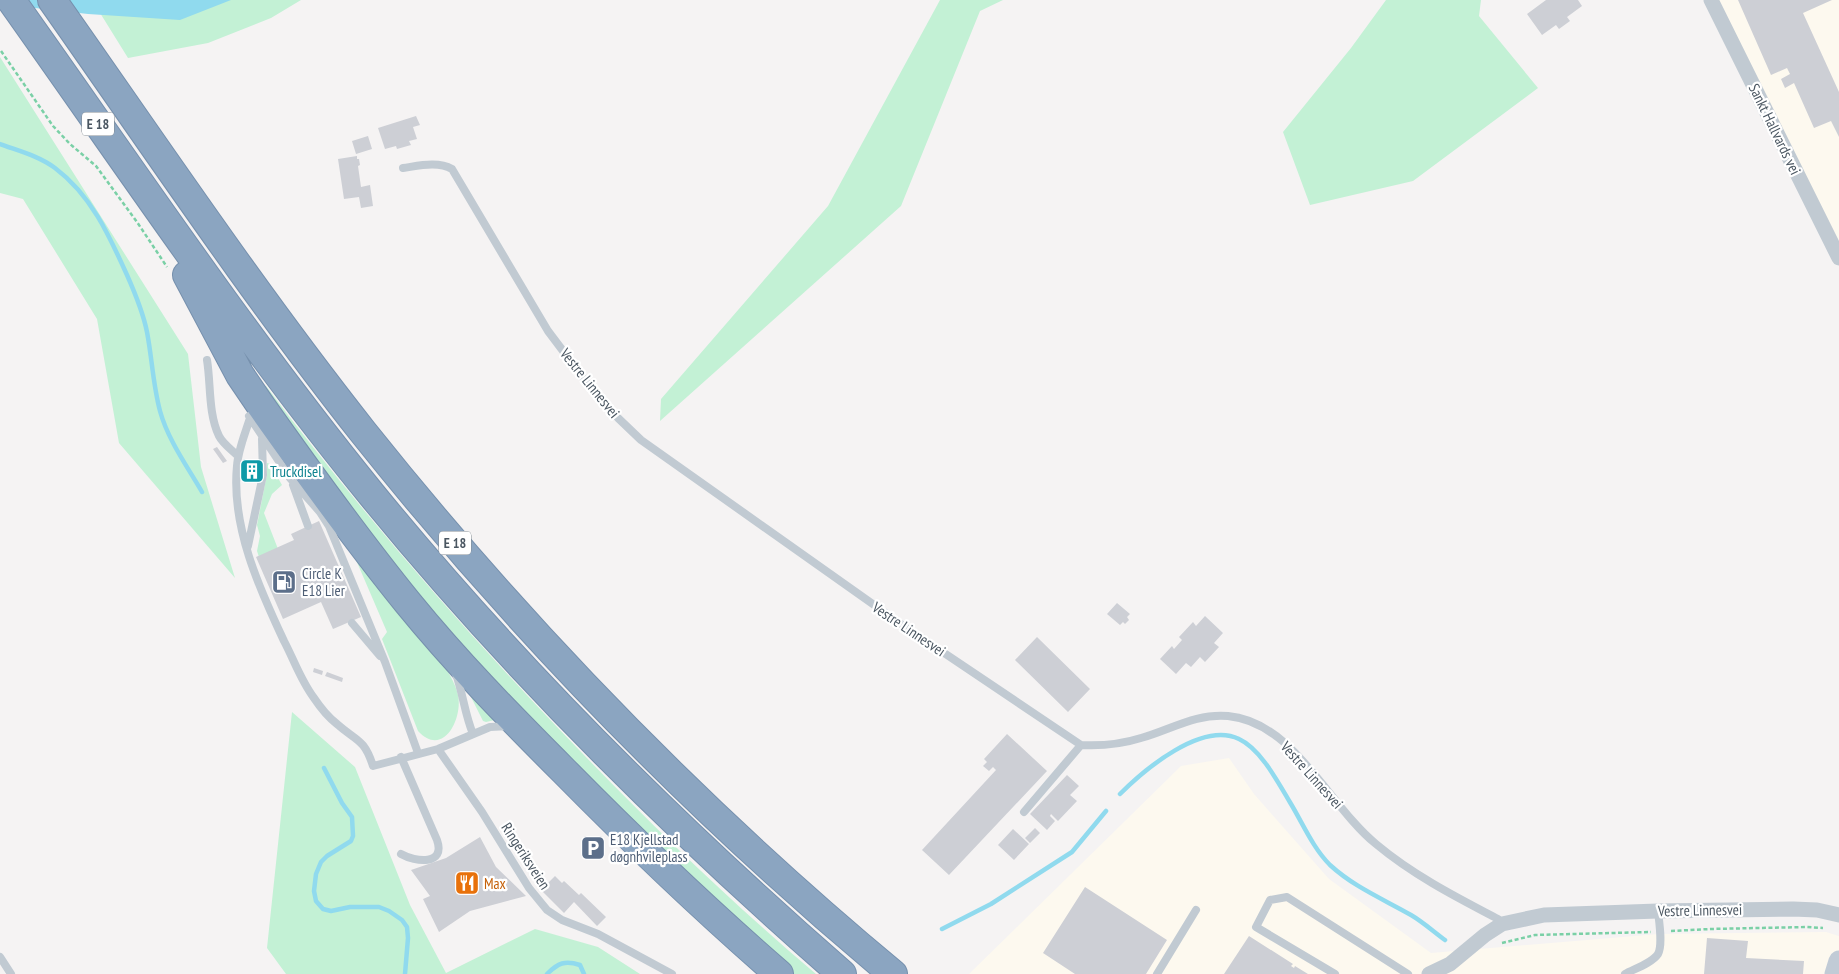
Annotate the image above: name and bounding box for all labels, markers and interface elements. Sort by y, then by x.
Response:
street label: Sankt Hallvards vei [1745,80,1805,178]
road number: E 18 [82,112,114,136]
street label: Vestre Linnesvei [555,343,624,422]
building icon: Truckdisel [239,458,265,484]
place label: Truckdisel [270,462,322,481]
road number: E 18 [439,532,471,554]
place label: Circle K E18 Lier [302,564,346,600]
fuel station icon: Circle K E18 Lier [271,569,297,595]
street label: Vestre Linnesvei [868,597,949,660]
street label: Vestre Linnesvei [1276,737,1347,813]
street label: Ringeriksveien [497,819,555,893]
place label: E18 Kjellstad døgnhvileplass [610,830,688,866]
parking icon: E18 Kjellstad døgnhvileplass [580,835,606,861]
restaurant icon: Max [454,870,480,896]
place label: Max [484,874,506,893]
street label: Vestre Linnesvei [1657,900,1742,920]

